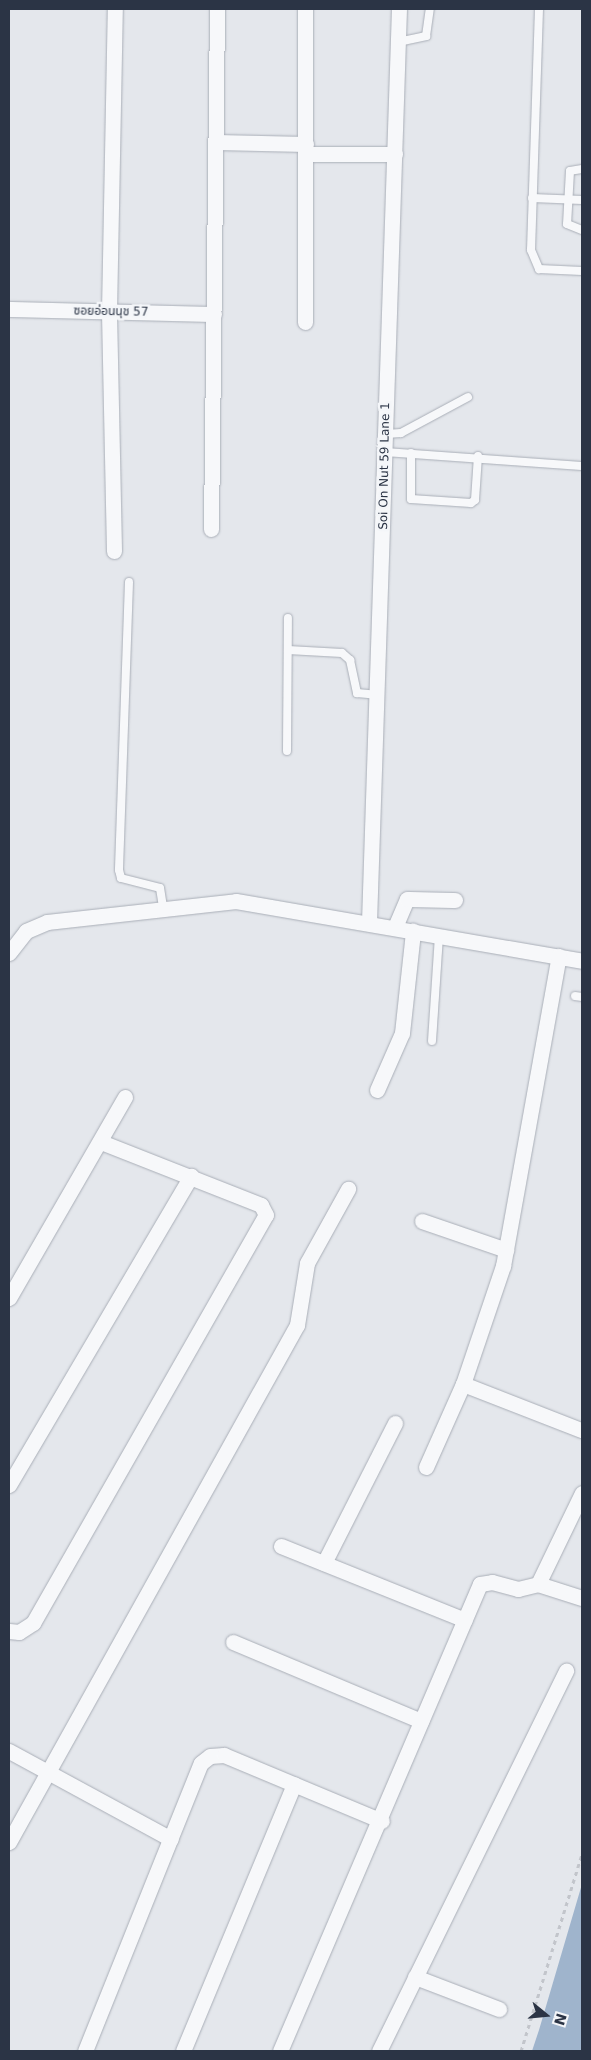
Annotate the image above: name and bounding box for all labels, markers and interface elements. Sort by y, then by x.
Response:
street label: ซอยอ่อนนุช 57 [73,304,149,320]
street label: Soi On Nut 59 Lane 1 [377,402,393,530]
north arrow [521,1990,571,2040]
text: N [551,2011,570,2027]

